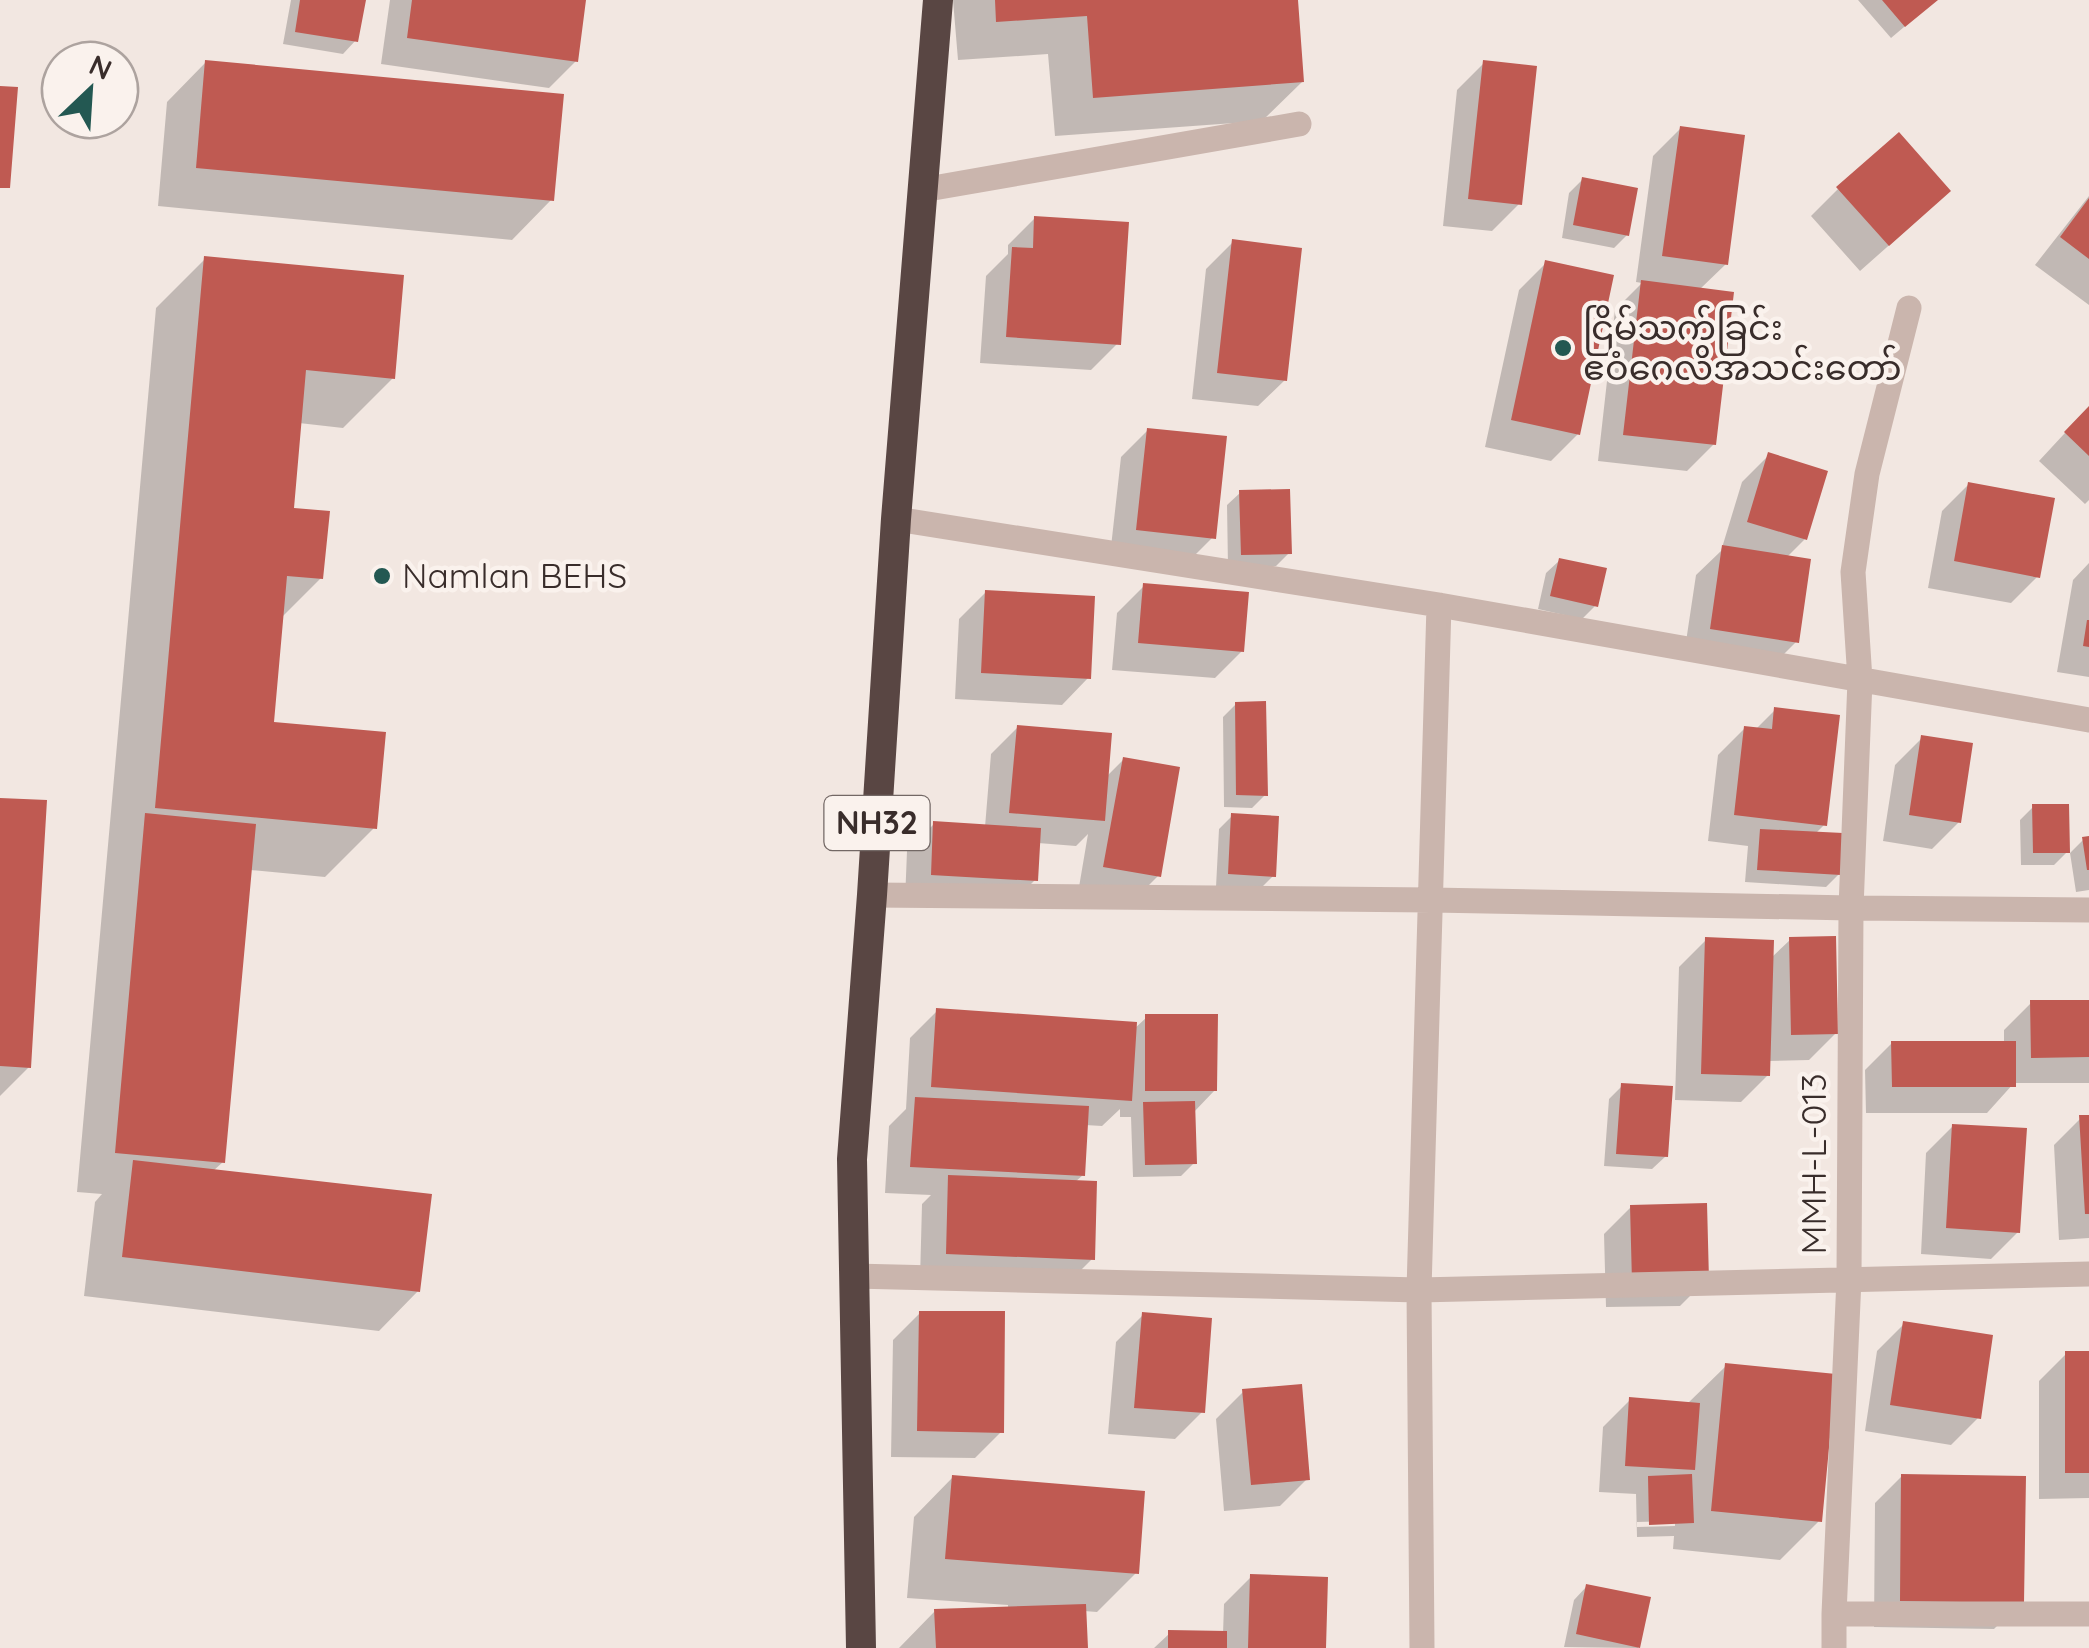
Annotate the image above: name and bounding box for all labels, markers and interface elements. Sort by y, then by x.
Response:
north arrow [40,40,140,140]
text: N [84,47,118,87]
place label: ငြိမ်သက်ခြင်း ဧဝံဂေလိအသင်းတော် [1583,304,1902,389]
marker: ငြိမ်သက်ခြင်း ဧဝံဂေလိအသင်းတော် [1552,337,1574,359]
place label: Namlan BEHS [402,553,627,597]
marker: Namlan BEHS [371,565,393,587]
road number: NH32 [824,796,930,850]
street label: MMH-L-013 [1791,1073,1835,1255]

